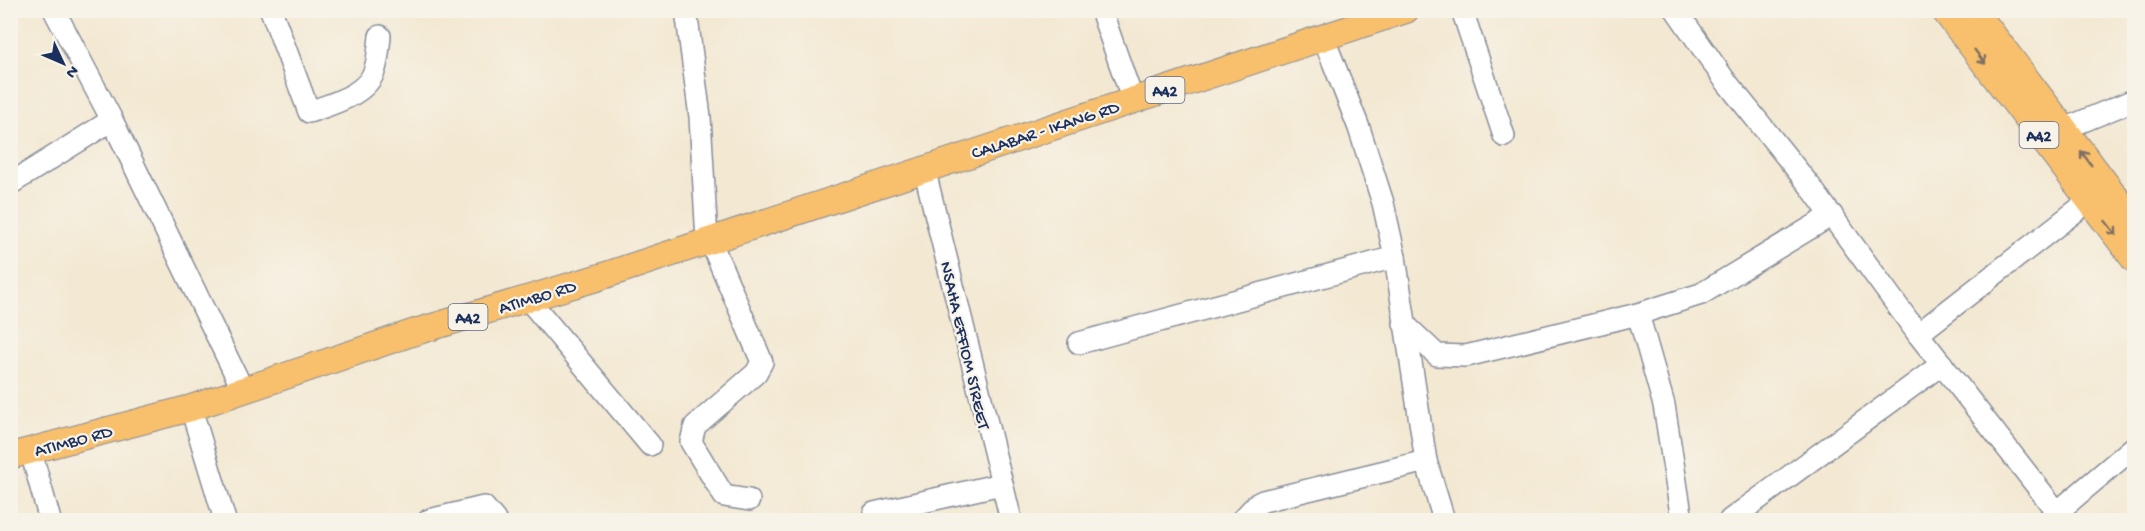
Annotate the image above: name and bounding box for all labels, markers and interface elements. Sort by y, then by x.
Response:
north arrow [33,33,93,93]
one-way arrow [1973,49,1986,65]
text: N [60,61,82,82]
road number: A42 [1146,77,1184,103]
street label: CALABAR - IKANG RD [969,97,1123,165]
road number: A42 [2020,122,2058,148]
one-way arrow [2080,150,2092,166]
one-way arrow [2105,220,2118,236]
street label: NSAHA EFFIOM STREET [934,260,993,433]
street label: ATIMBO RD [496,277,579,320]
road number: A42 [448,304,488,330]
street label: ATIMBO RD [32,422,115,463]

